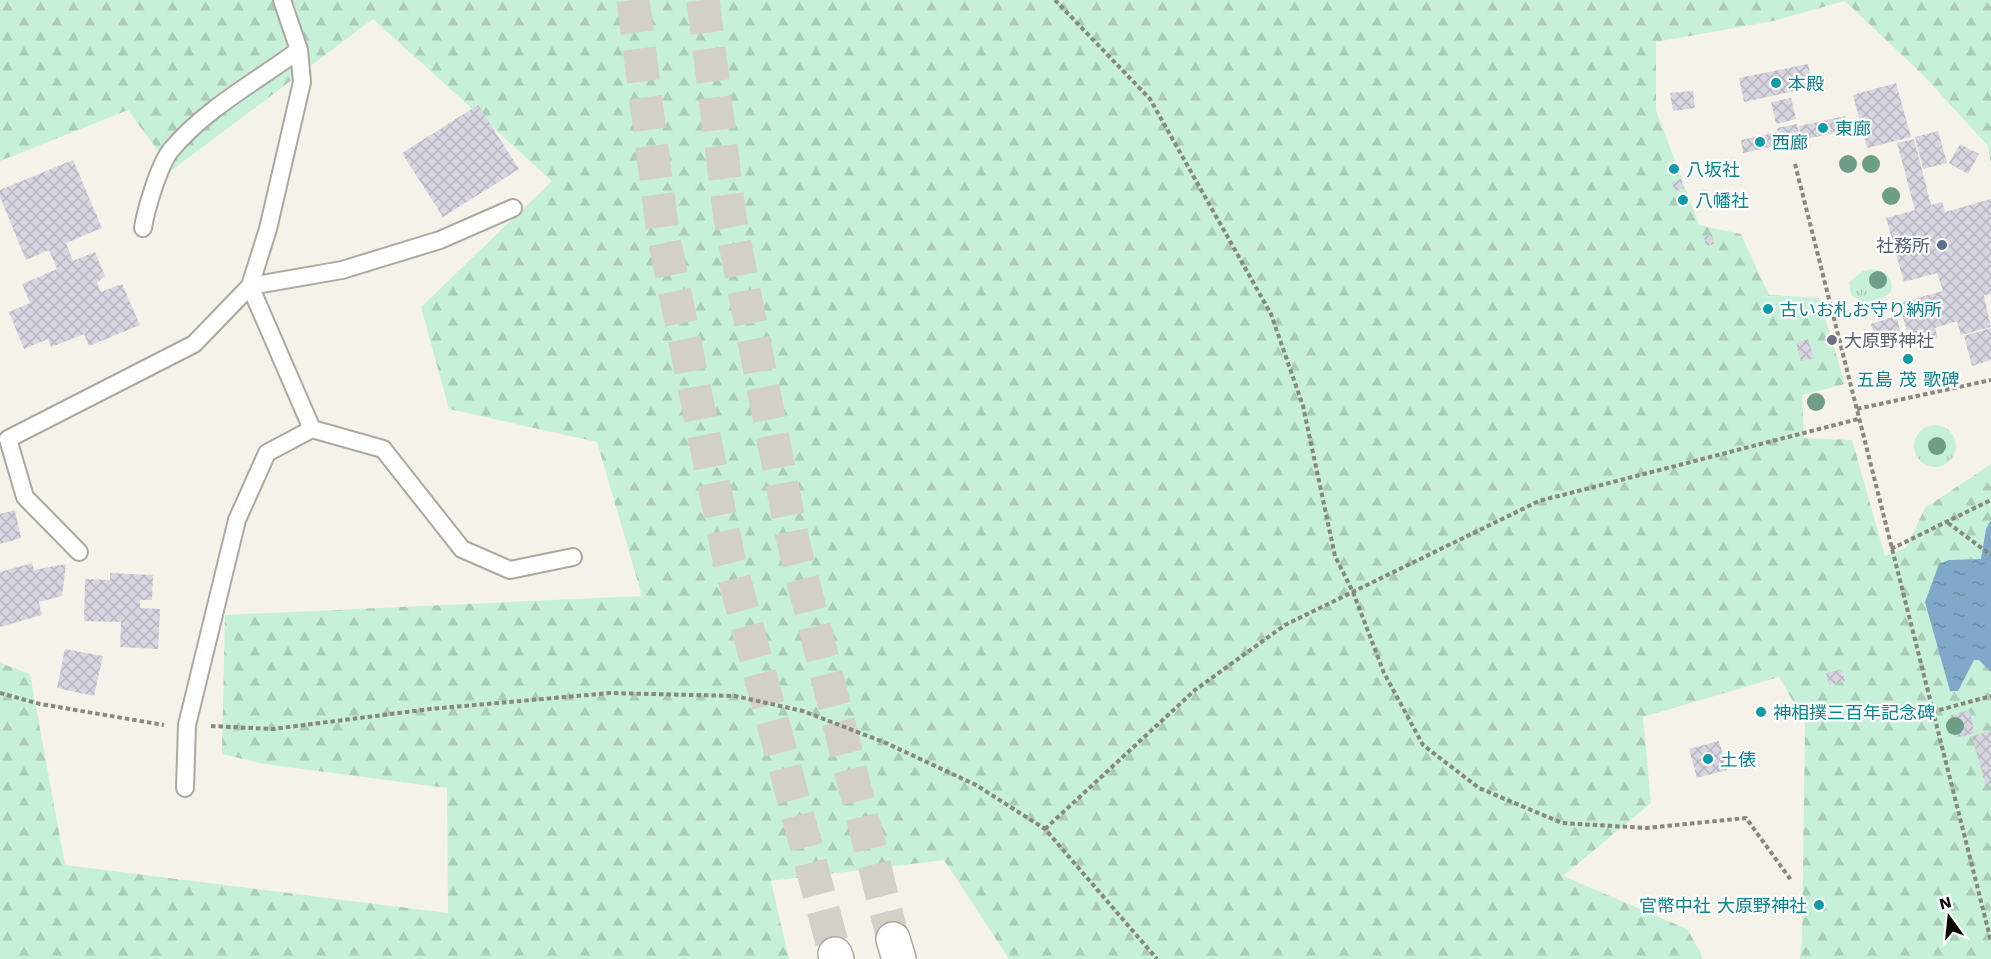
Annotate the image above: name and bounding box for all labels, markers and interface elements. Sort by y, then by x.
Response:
place label: 本殿 [1788,73,1824,94]
marker: 本殿 [1769,76,1783,90]
place label: 東廊 [1835,118,1871,139]
marker: 東廊 [1816,121,1830,135]
place label: 西廊 [1772,132,1808,153]
marker: 西廊 [1753,135,1767,149]
place label: 八坂社 [1686,159,1740,180]
marker: 八坂社 [1667,162,1681,176]
place label: 八幡社 [1695,190,1749,211]
marker: 八幡社 [1676,193,1690,207]
place label: 社務所 [1876,235,1930,256]
marker: 社務所 [1935,238,1949,252]
place label: 古いお札お守り納所 [1780,299,1942,320]
marker: 古いお札お守り納所 [1761,302,1775,316]
place label: 大原野神社 [1844,330,1934,351]
marker: 大原野神社 [1825,333,1839,347]
marker: 五島 茂 歌碑 [1901,352,1915,366]
place label: 五島 茂 歌碑 [1857,369,1959,390]
place label: 神相撲三百年記念碑 [1773,702,1935,723]
marker: 神相撲三百年記念碑 [1754,705,1768,719]
place label: 土俵 [1720,749,1756,770]
marker: 土俵 [1701,752,1715,766]
north arrow [1919,887,1979,947]
text: N [1937,892,1953,914]
place label: 官幣中社 大原野神社 [1639,895,1807,916]
marker: 官幣中社 大原野神社 [1812,898,1826,912]

